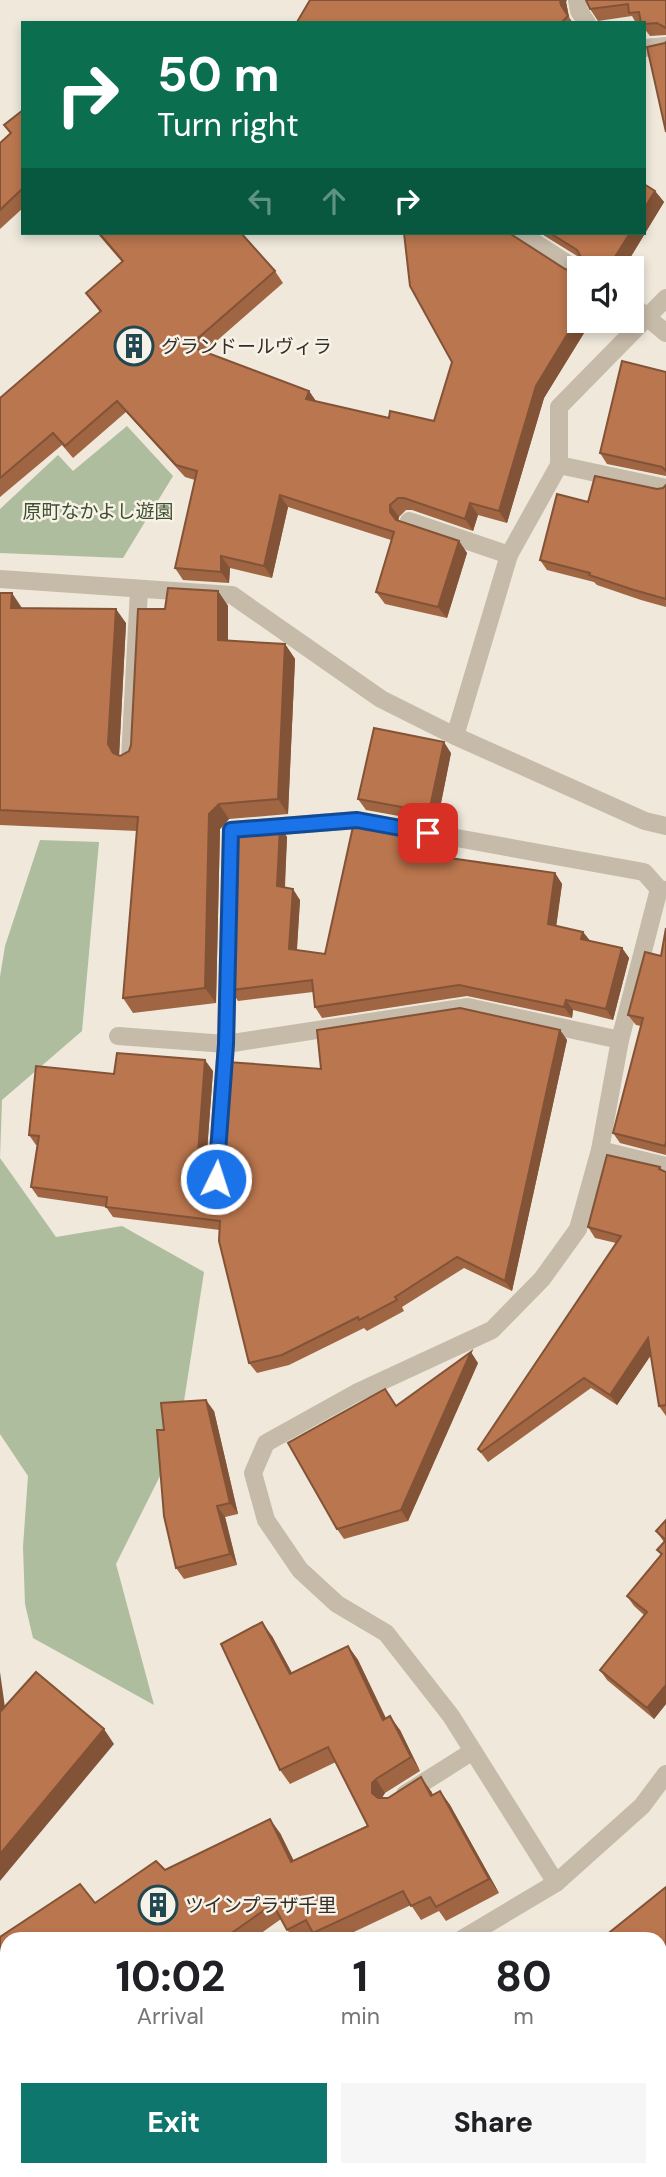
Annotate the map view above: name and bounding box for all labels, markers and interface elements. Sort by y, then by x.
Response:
text: 50 m [157,42,280,106]
icon: right [42,49,133,140]
text: Turn right [157,104,299,146]
icon: left [242,182,280,220]
icon: ahead [315,182,353,220]
icon: right [388,182,426,220]
map controls [567,256,644,333]
button: sound [567,256,644,333]
building icon: グランドールヴィラ [113,325,155,367]
place label: グランドールヴィラ [161,334,332,359]
park label: 原町なかよし遊園 [22,499,174,524]
pin [398,803,458,863]
icon: arrive [409,814,447,852]
position arrow [179,1142,253,1216]
building icon: ツインプラザ千里 [137,1884,179,1926]
place label: ツインプラザ千里 [185,1893,336,1918]
text: 10:02 [115,1949,225,2004]
text: 1 [353,1949,368,2004]
text: 80 [495,1949,552,2004]
text: Arrival [137,2001,204,2031]
text: min [341,2001,380,2031]
text: m [513,2001,534,2031]
button: Exit [21,2083,327,2163]
button: Share [341,2083,646,2163]

